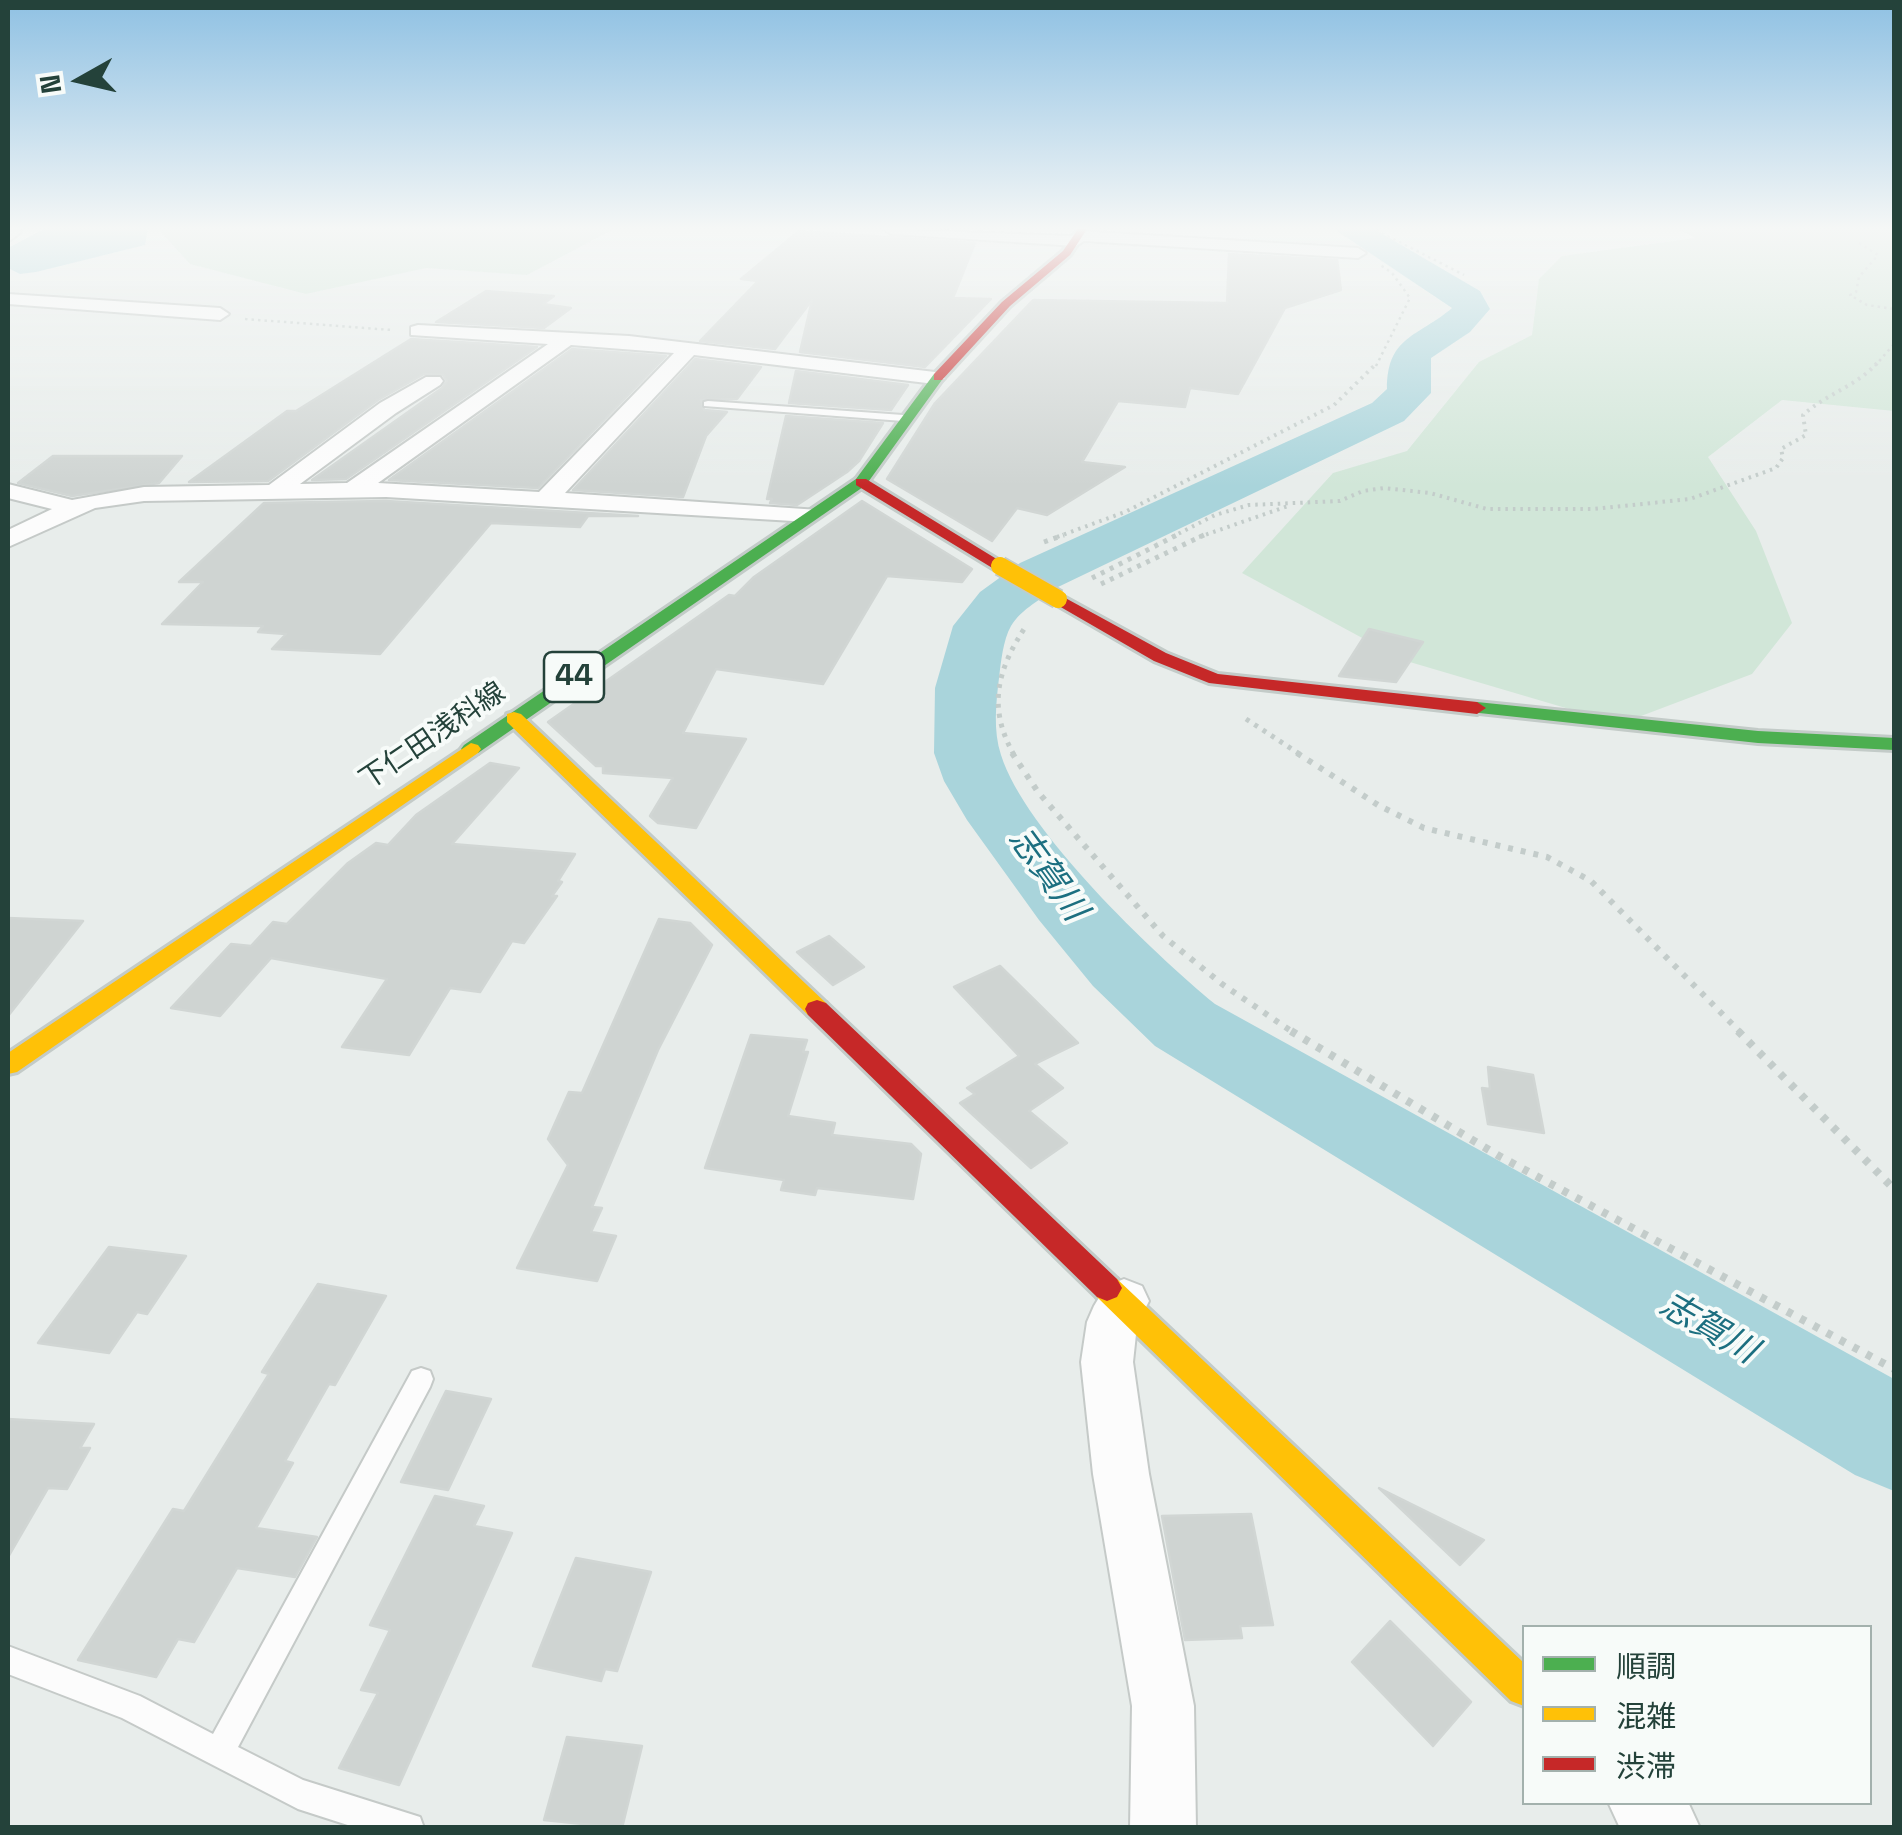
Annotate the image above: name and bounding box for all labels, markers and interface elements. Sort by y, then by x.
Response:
north arrow [30,30,130,130]
text: N [31,72,69,96]
road number: 44 [544,652,604,702]
street label: 下仁田浅科線 [354,676,512,798]
water label: 志賀川 [999,820,1095,930]
water label: 志賀川 [1652,1285,1764,1373]
legend [1522,1625,1872,1805]
text: 順調 [1616,1647,1676,1686]
text: 混雑 [1616,1697,1676,1736]
text: 渋滞 [1616,1747,1676,1786]

